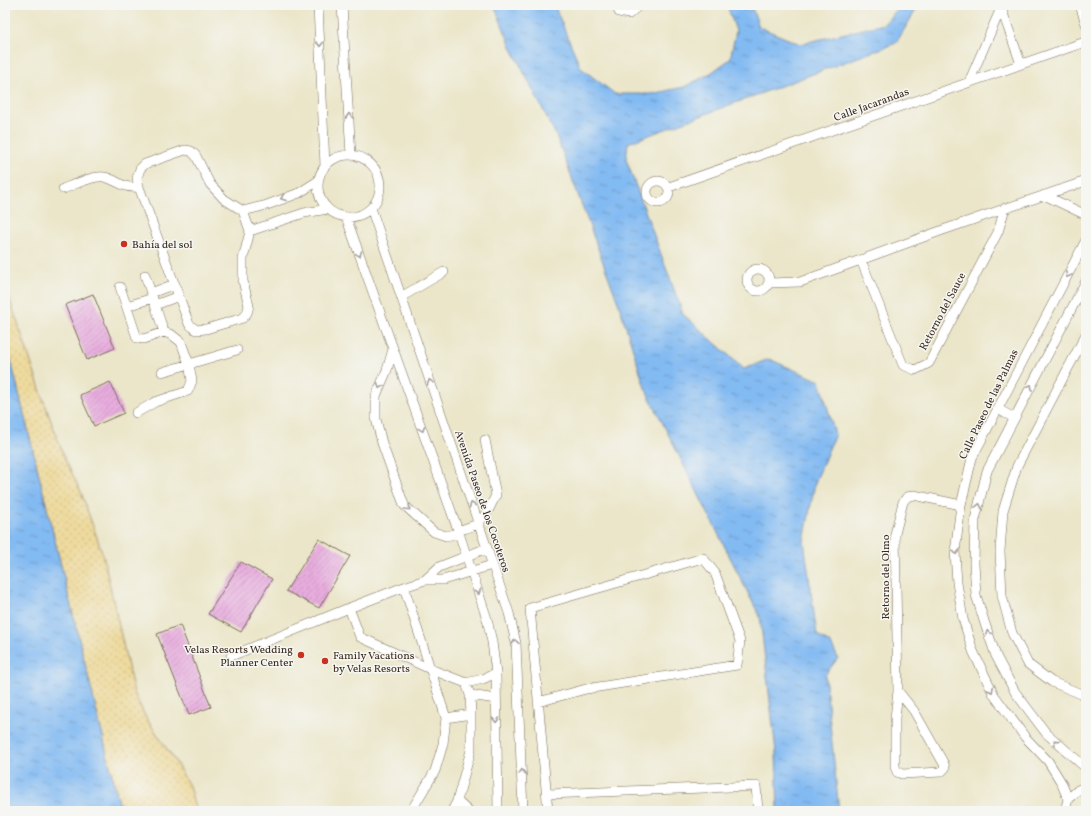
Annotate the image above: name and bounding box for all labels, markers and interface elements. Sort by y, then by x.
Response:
one-way arrow [316,41,324,47]
street label: Calle Jacarandas [832,85,912,126]
one-way arrow [344,113,353,119]
one-way arrow [280,194,287,202]
place label: Bahía del sol [132,238,193,253]
marker: Bahía del sol [119,239,129,249]
one-way arrow [354,250,363,257]
street label: Retorno del Sauce [916,270,970,353]
one-way arrow [1065,271,1073,278]
street label: Calle Paseo de las Palmas [956,347,1023,462]
one-way arrow [426,379,435,386]
one-way arrow [377,381,385,389]
one-way arrow [1026,384,1033,391]
one-way arrow [417,426,425,433]
street label: Avenida Paseo de los Cocoteros [450,429,513,575]
one-way arrow [468,502,477,509]
one-way arrow [974,503,982,509]
one-way arrow [403,504,411,511]
street label: Retorno del Olmo [879,534,894,620]
one-way arrow [952,549,960,555]
one-way arrow [473,588,482,595]
one-way arrow [985,630,993,637]
one-way arrow [511,639,520,645]
place label: Velas Resorts Wedding Planner Center [184,643,293,671]
place label: Family Vacations by Velas Resorts [333,649,415,677]
marker: Velas Resorts Wedding Planner Center [296,650,306,660]
marker: Family Vacations by Velas Resorts [320,656,330,666]
one-way arrow [987,685,994,693]
one-way arrow [492,717,500,723]
one-way arrow [1053,740,1061,747]
one-way arrow [517,769,526,775]

